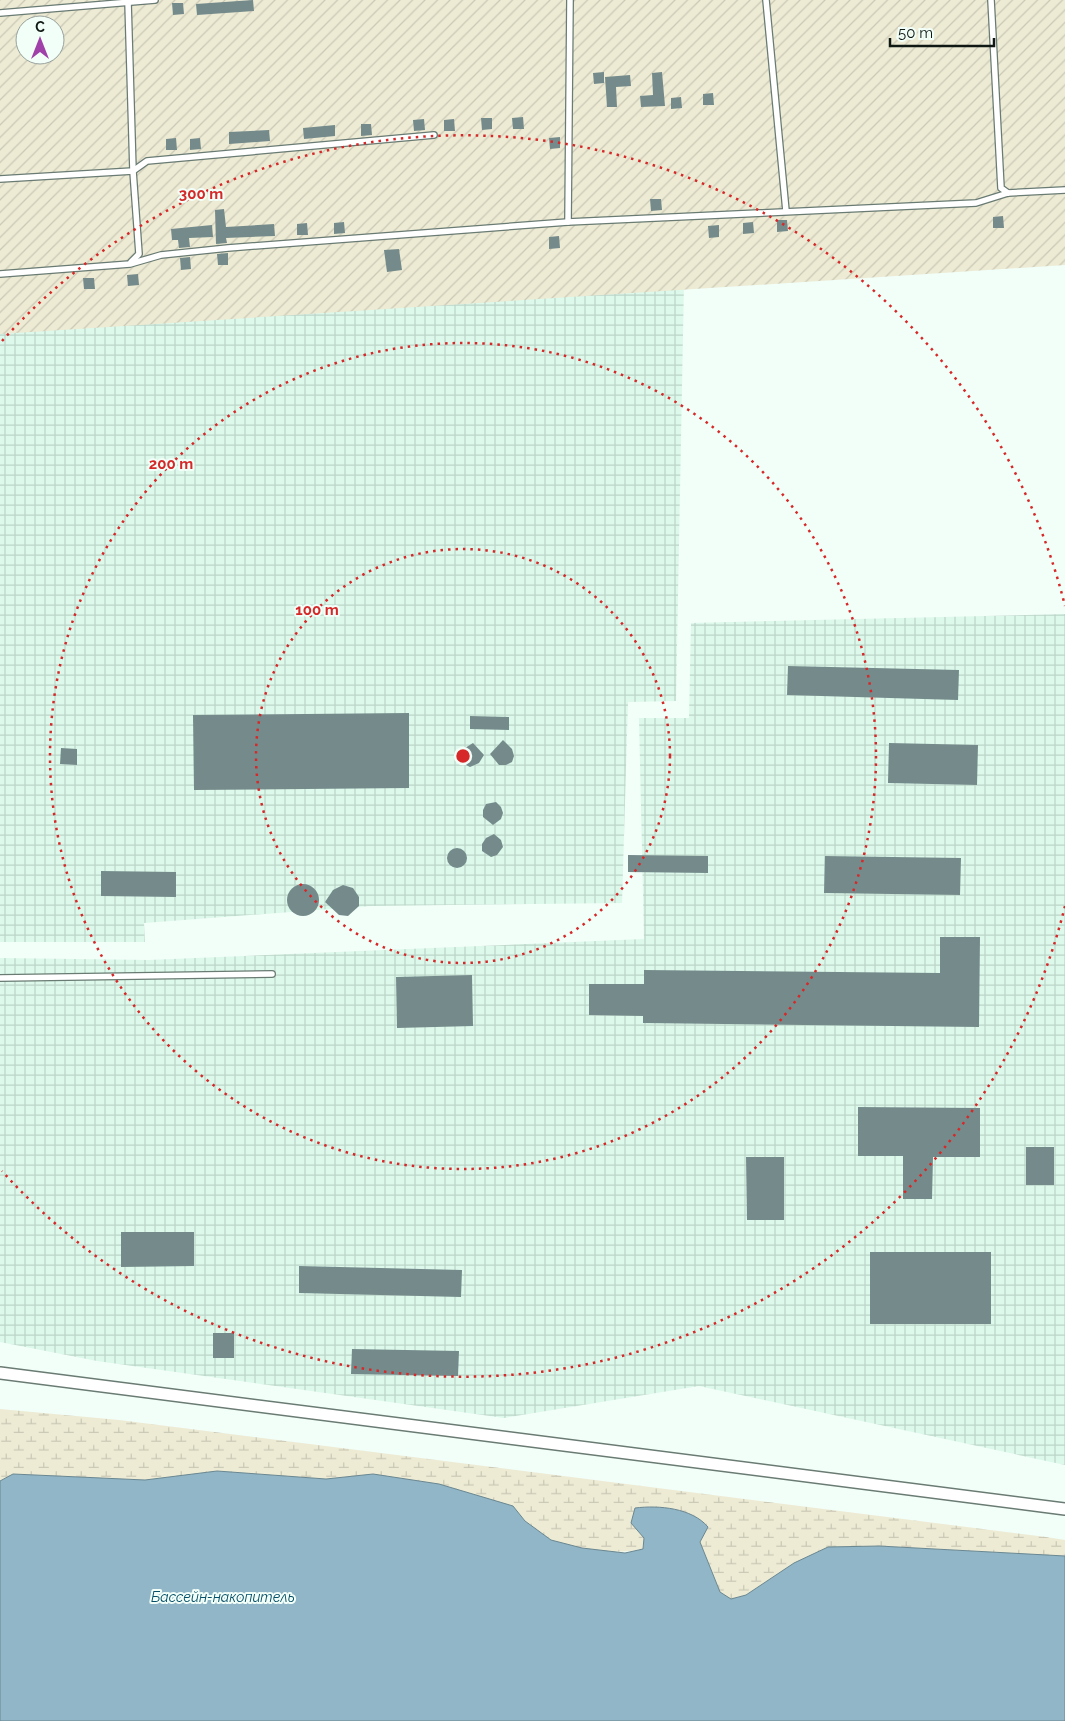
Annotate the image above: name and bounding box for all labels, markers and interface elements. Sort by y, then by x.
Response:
north arrow [15,15,65,65]
scale bar [890,15,994,47]
text: С [35,19,45,35]
text: 50 m [898,24,933,42]
text: 300 m [179,185,223,203]
text: 200 m [149,455,193,473]
text: 100 m [295,601,339,619]
centre of rings [454,747,472,765]
water label: Бассейн-накопитель [151,1589,295,1605]

